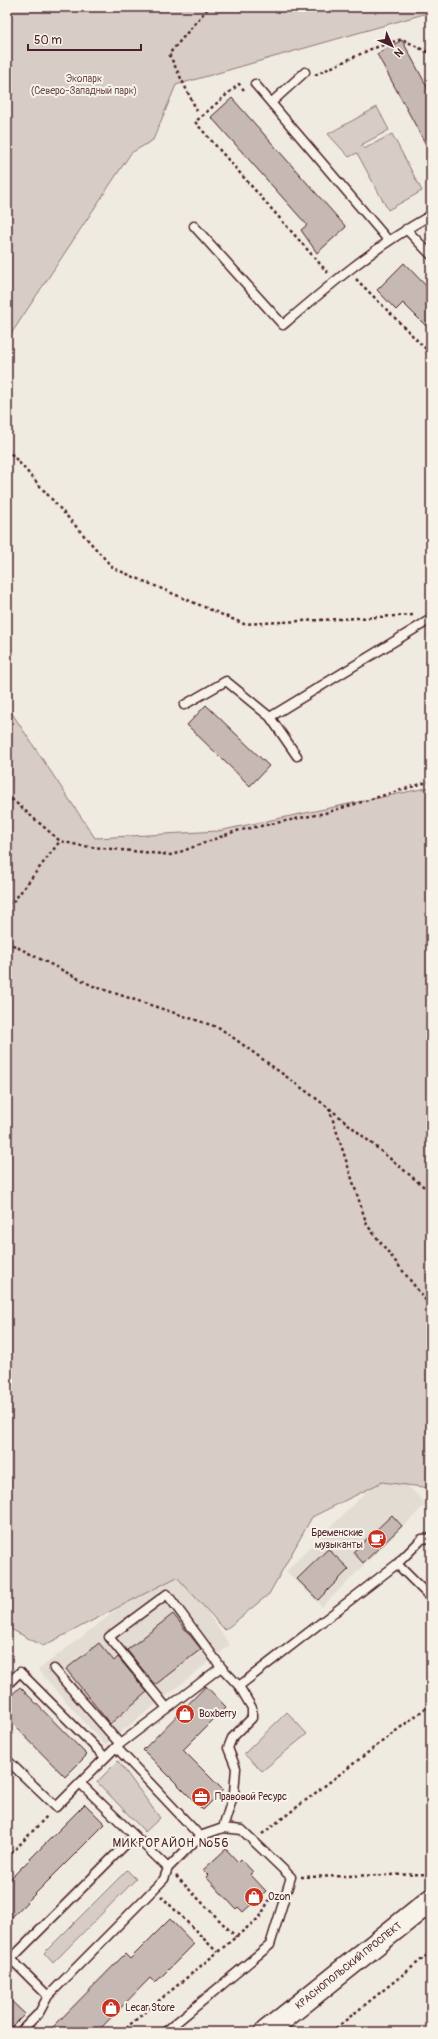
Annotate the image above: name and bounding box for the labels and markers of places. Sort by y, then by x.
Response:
place label: Бременские музыканты [311,1527,363,1551]
cafe icon: Бременские музыканты [366,1528,388,1550]
shop icon: Boxberry [174,1703,196,1725]
place label: Boxberry [199,1708,237,1720]
office icon: Правовой Ресурс [190,1786,212,1808]
place label: Правовой Ресурс [215,1791,287,1803]
shop icon: Ozon [243,1886,265,1908]
place label: Ozon [268,1891,291,1903]
shop icon: Lecar Store [100,1997,122,2019]
place label: Lecar Store [125,2002,175,2014]

